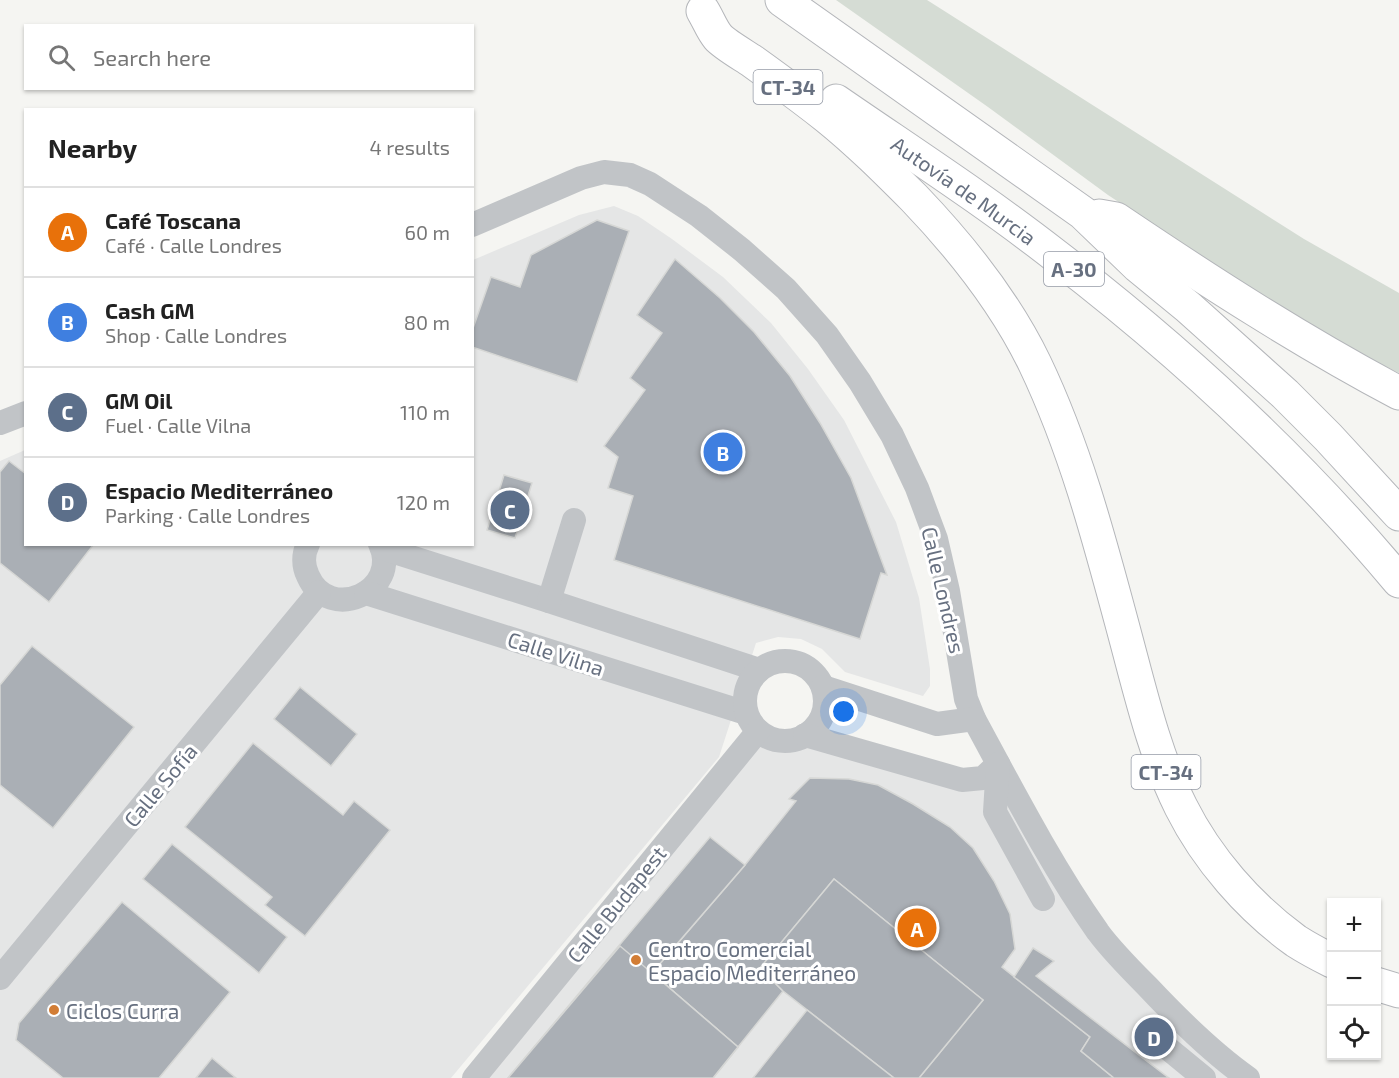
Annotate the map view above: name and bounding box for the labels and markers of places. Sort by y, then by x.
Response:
pin: B [704,430,742,474]
pin: C [490,488,530,532]
pin: A [898,906,936,950]
place label: Centro Comercial Espacio Mediterráneo [648,936,856,985]
marker: Centro Comercial Espacio Mediterráneo [629,953,643,967]
place label: Ciclos Curra [66,998,179,1023]
marker: Ciclos Curra [47,1003,61,1017]
pin: D [1134,1014,1174,1060]

